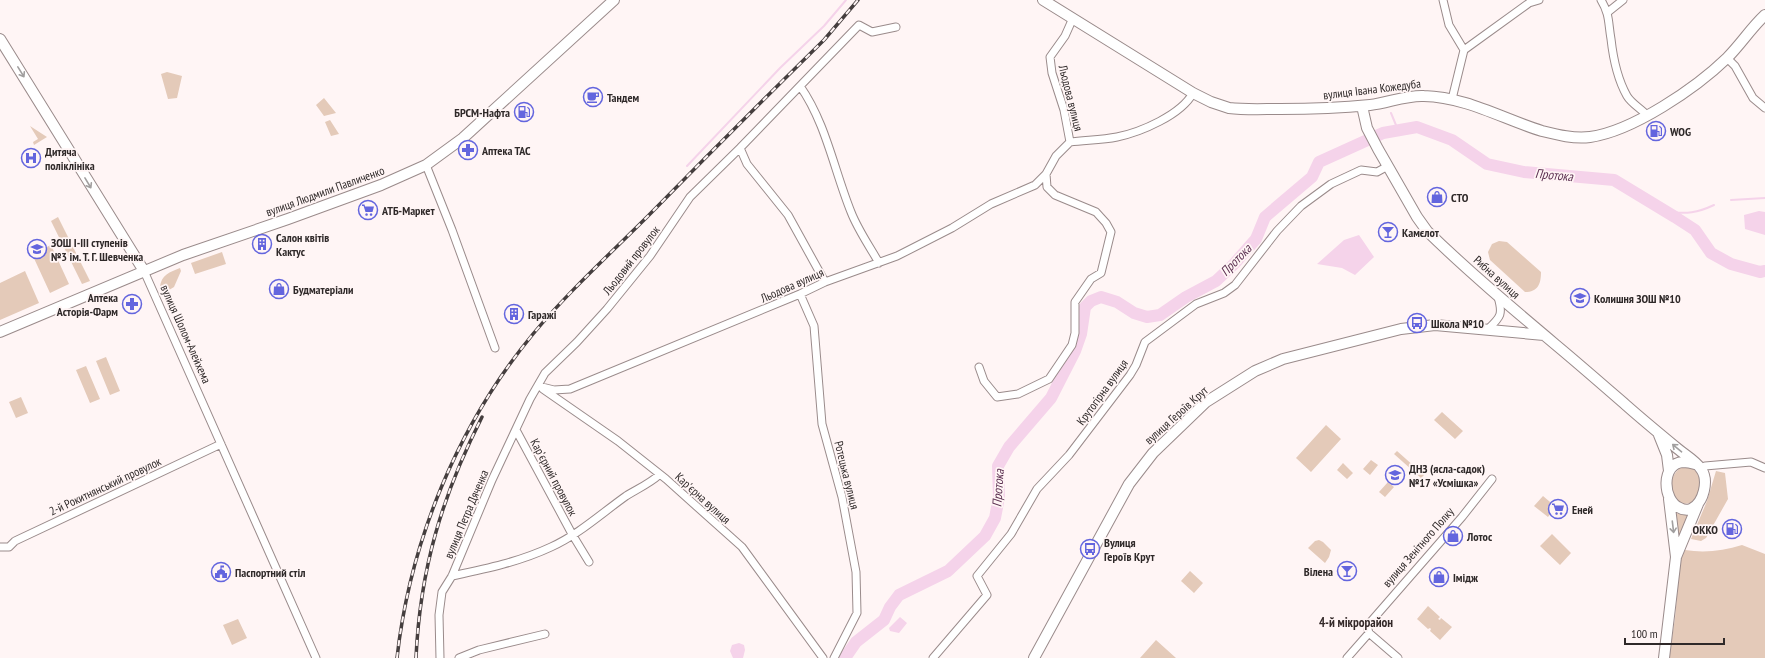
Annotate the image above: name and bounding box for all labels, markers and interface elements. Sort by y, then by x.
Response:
street label: Льодова вулиця [1055,62,1087,133]
one-way arrow [17,66,25,78]
street label: вулиця Івана Кожедуба [1322,76,1422,102]
cafe icon: Тандем [582,86,604,108]
place label: Тандем [607,90,640,105]
fuel station icon: БРСМ-Нафта [513,101,535,123]
place label: БРСМ-Нафта [454,105,510,120]
fuel station icon: WOG [1645,120,1667,142]
place label: WOG [1669,124,1691,139]
pharmacy icon: Аптека ТАС [457,139,479,161]
place label: Аптека ТАС [481,143,531,158]
place label: Дитяча поліклініка [45,144,95,173]
hospital icon: Дитяча поліклініка [20,147,42,169]
street label: вулиця Людмили Павличенко [264,163,386,219]
water label: Протока [1534,165,1574,185]
one-way arrow [85,177,93,189]
shop icon: СТО [1426,186,1448,208]
place label: СТО [1451,190,1469,205]
supermarket icon: АТБ-Маркет [357,199,379,221]
place label: АТБ-Маркет [381,203,435,218]
bar icon: Камєлот [1377,221,1399,243]
street label: Льодовий провулок [599,222,663,298]
place label: Камєлот [1402,225,1440,240]
place label: Салон квітів Кактус [276,230,329,259]
building icon: Салон квітів Кактус [251,233,273,255]
place label: ЗОШ І-ІІІ ступенів №3 ім. Т. Г. Шевченка [51,235,143,264]
school or university icon: ЗОШ І-ІІІ ступенів №3 ім. Т. Г. Шевченка [26,238,48,260]
water label: Протока [1217,240,1256,280]
street label: Рибна вулиця [1471,252,1524,302]
street label: Льодова вулиця [757,264,826,306]
shop icon: Будматеріали [268,278,290,300]
street label: вулиця Шолом-Алейхема [158,282,215,386]
place label: Будматеріали [293,282,353,297]
school or university icon: Колишня ЗОШ №10 [1569,287,1591,309]
place label: Аптека Асторія-Фарм [56,290,118,319]
place label: Колишня ЗОШ №10 [1594,291,1681,306]
pharmacy icon: Аптека Асторія-Фарм [121,293,143,315]
building icon: Гаражі [503,303,525,325]
place label: Гаражі [528,307,557,322]
bus stop icon: Школа №10 [1406,312,1428,334]
place label: Школа №10 [1431,316,1484,331]
street label: Крутогірна вулиця [1073,356,1131,428]
street label: вулиця Героїв Крут [1141,383,1211,447]
street label: Карʼєрний провулок [527,436,581,519]
street label: Ротецька вулиця [831,439,863,511]
one-way arrow [1672,444,1682,453]
street label: 2-й Рокитнянський провулок [47,453,164,519]
place label: ДНЗ (ясла-садок) №17 «Усмішка» [1409,461,1485,490]
school or university icon: ДНЗ (ясла-садок) №17 «Усмішка» [1384,464,1406,486]
street label: вулиця Петра Дяченка [441,467,491,561]
water label: Протока [988,468,1008,507]
street label: Карʼєрна вулиця [672,469,734,527]
supermarket icon: Еней [1547,498,1569,520]
place label: Еней [1572,502,1593,517]
street label: вулиця Зенітного Полку [1379,504,1457,590]
fuel station icon: ОККО [1721,518,1743,540]
one-way arrow [1669,520,1676,533]
place label: ОККО [1693,522,1718,537]
shop icon: Лотос [1442,525,1464,547]
place label: Лотос [1466,529,1493,544]
place label: Вулиця Героїв Крут [1104,535,1155,564]
bus stop icon: Вулиця Героїв Крут [1079,538,1101,560]
bar icon: Вілена [1336,560,1358,582]
public building icon: Паспортний стіл [210,561,232,583]
place label: Вілена [1304,564,1333,579]
place label: Паспортний стіл [235,565,305,580]
shop icon: Імідж [1428,566,1450,588]
place label: Імідж [1453,570,1479,585]
district label: 4-й мікрорайон [1319,614,1393,631]
scale bar [1625,620,1724,646]
text: 100 m [1631,626,1658,641]

